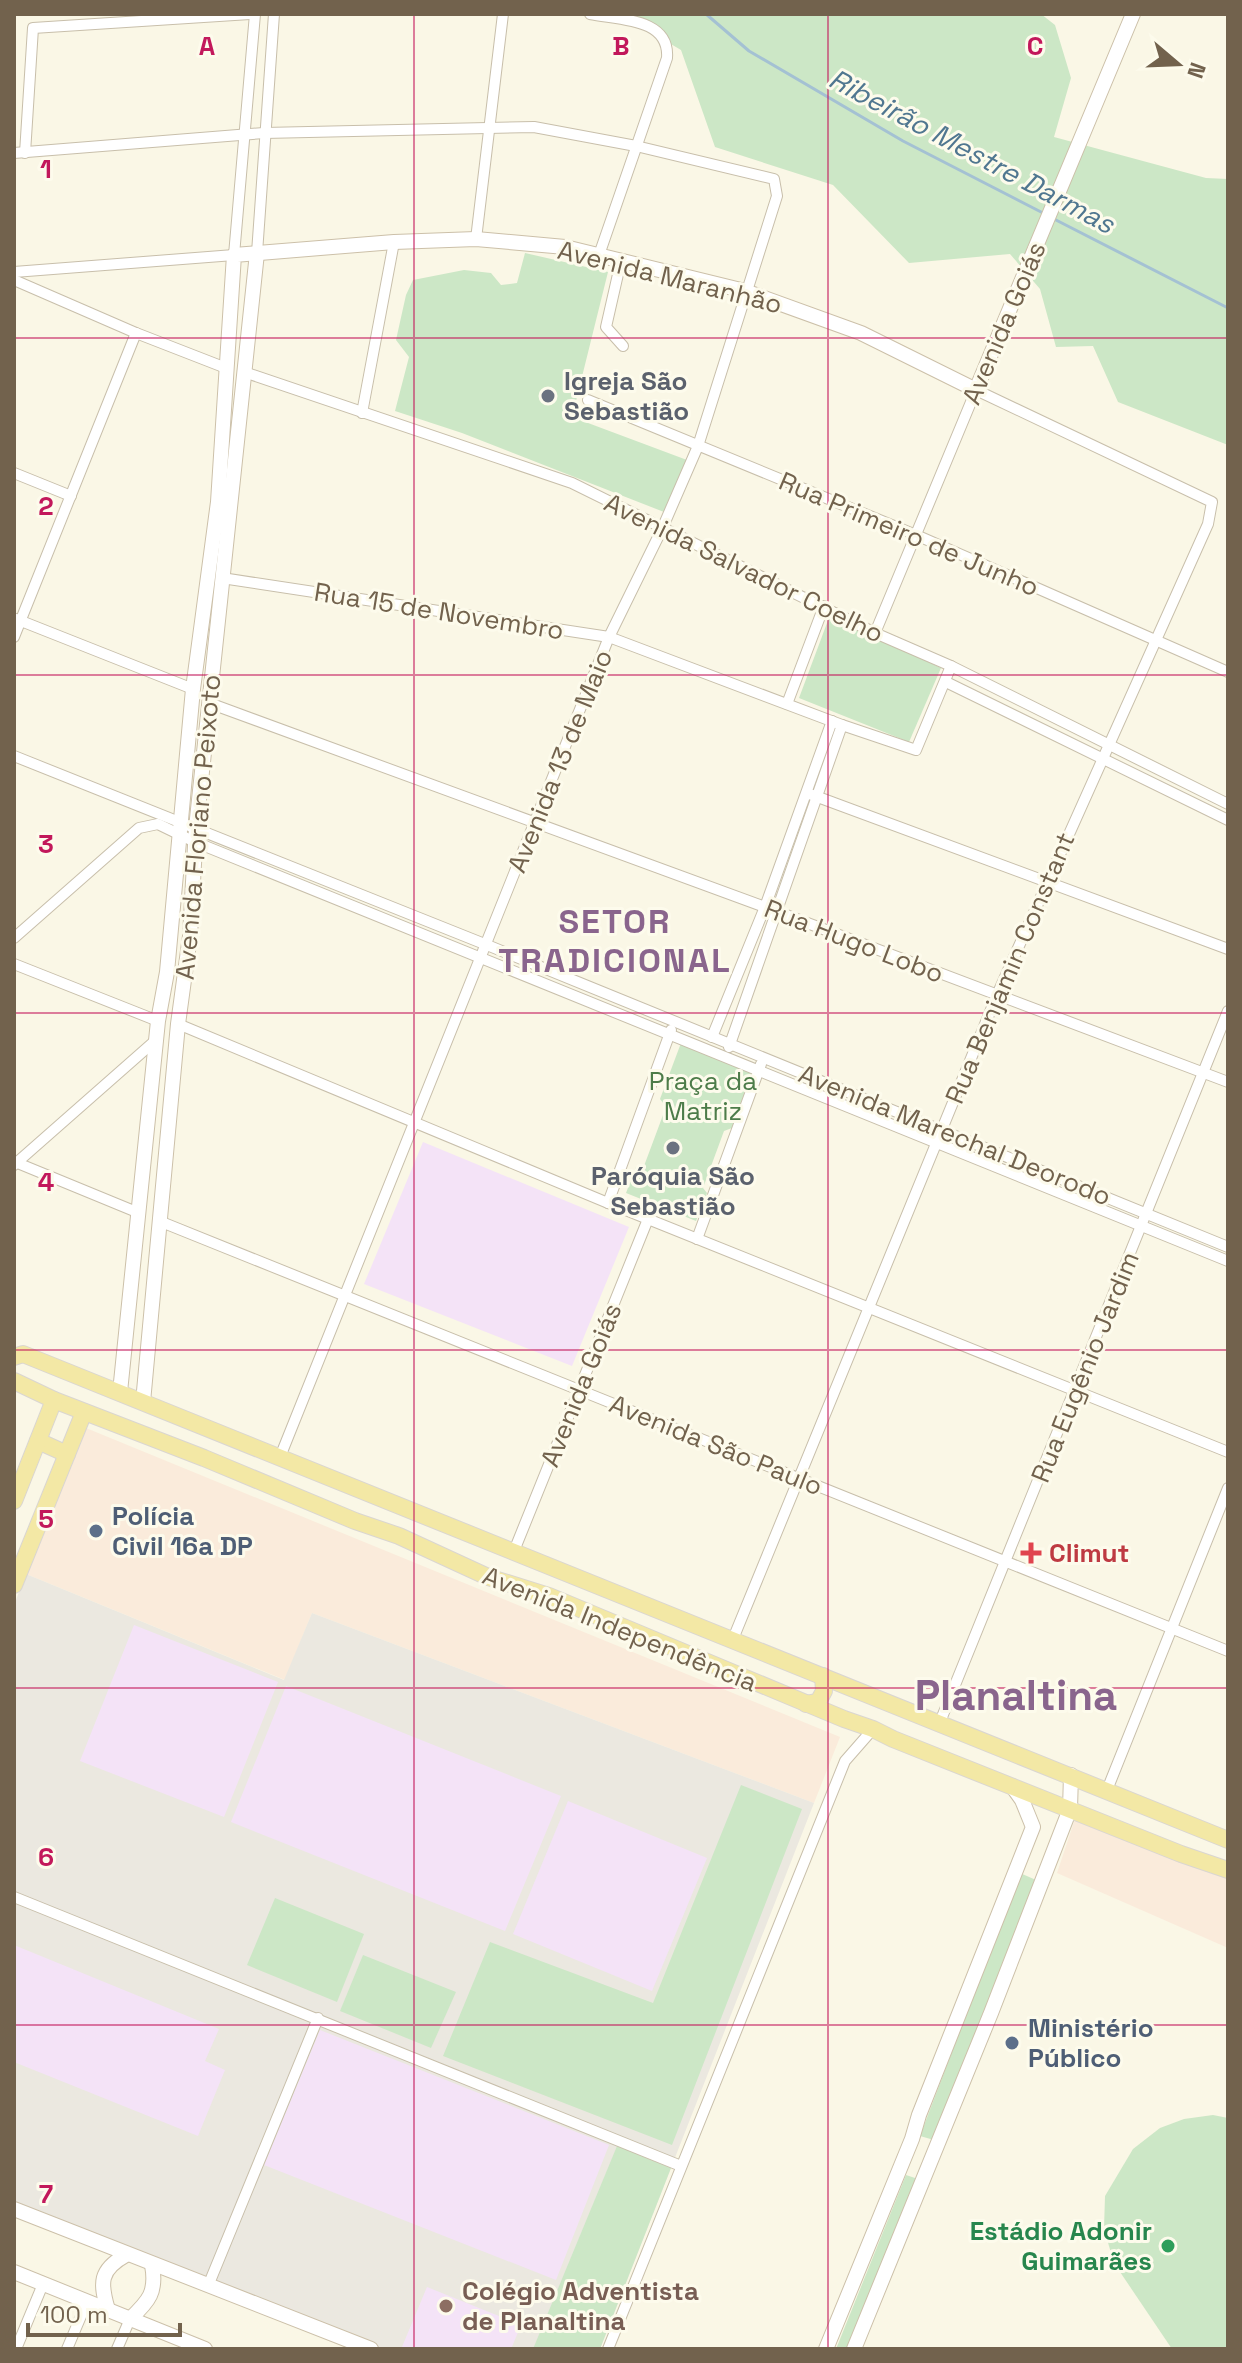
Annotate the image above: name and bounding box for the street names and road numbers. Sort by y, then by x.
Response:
street label: Avenida Maranhão [554,233,786,321]
street label: Avenida Goiás [954,236,1054,410]
street label: Rua Primeiro de Junho [774,464,1044,604]
street label: Avenida Salvador Coelho [599,485,889,651]
street label: Rua 15 de Novembro [312,574,566,648]
street label: Avenida 13 de Maio [500,645,620,877]
street label: Avenida Floriano Peixoto [168,673,228,981]
street label: Rua Benjamin Constant [937,827,1083,1109]
street label: Rua Hugo Lobo [760,891,948,991]
street label: Avenida Marechal Deorodo [794,1057,1116,1213]
street label: Rua Eugênio Jardim [1023,1247,1147,1487]
street label: Avenida Goiás [533,1298,629,1472]
street label: Avenida São Paulo [604,1387,828,1503]
street label: Avenida Independência [478,1558,762,1700]

